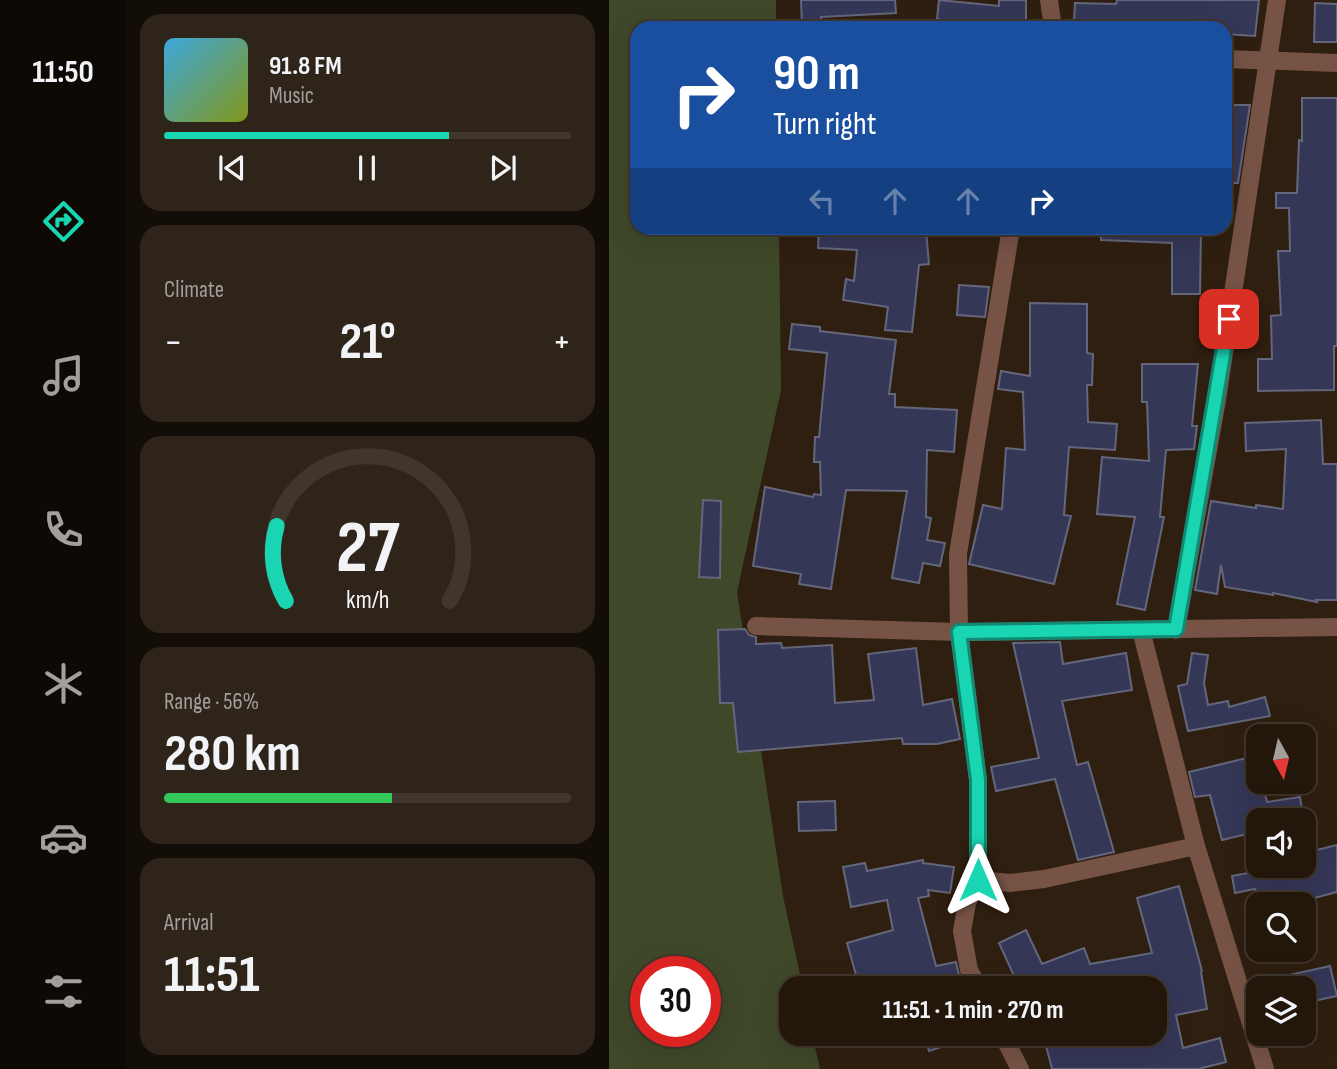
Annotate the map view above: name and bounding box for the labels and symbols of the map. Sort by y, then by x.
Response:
pin [1199,289,1259,349]
north arrow [1246,724,1316,794]
position arrow [941,843,1015,917]
speed limit sign: 30 [630,956,721,1047]

